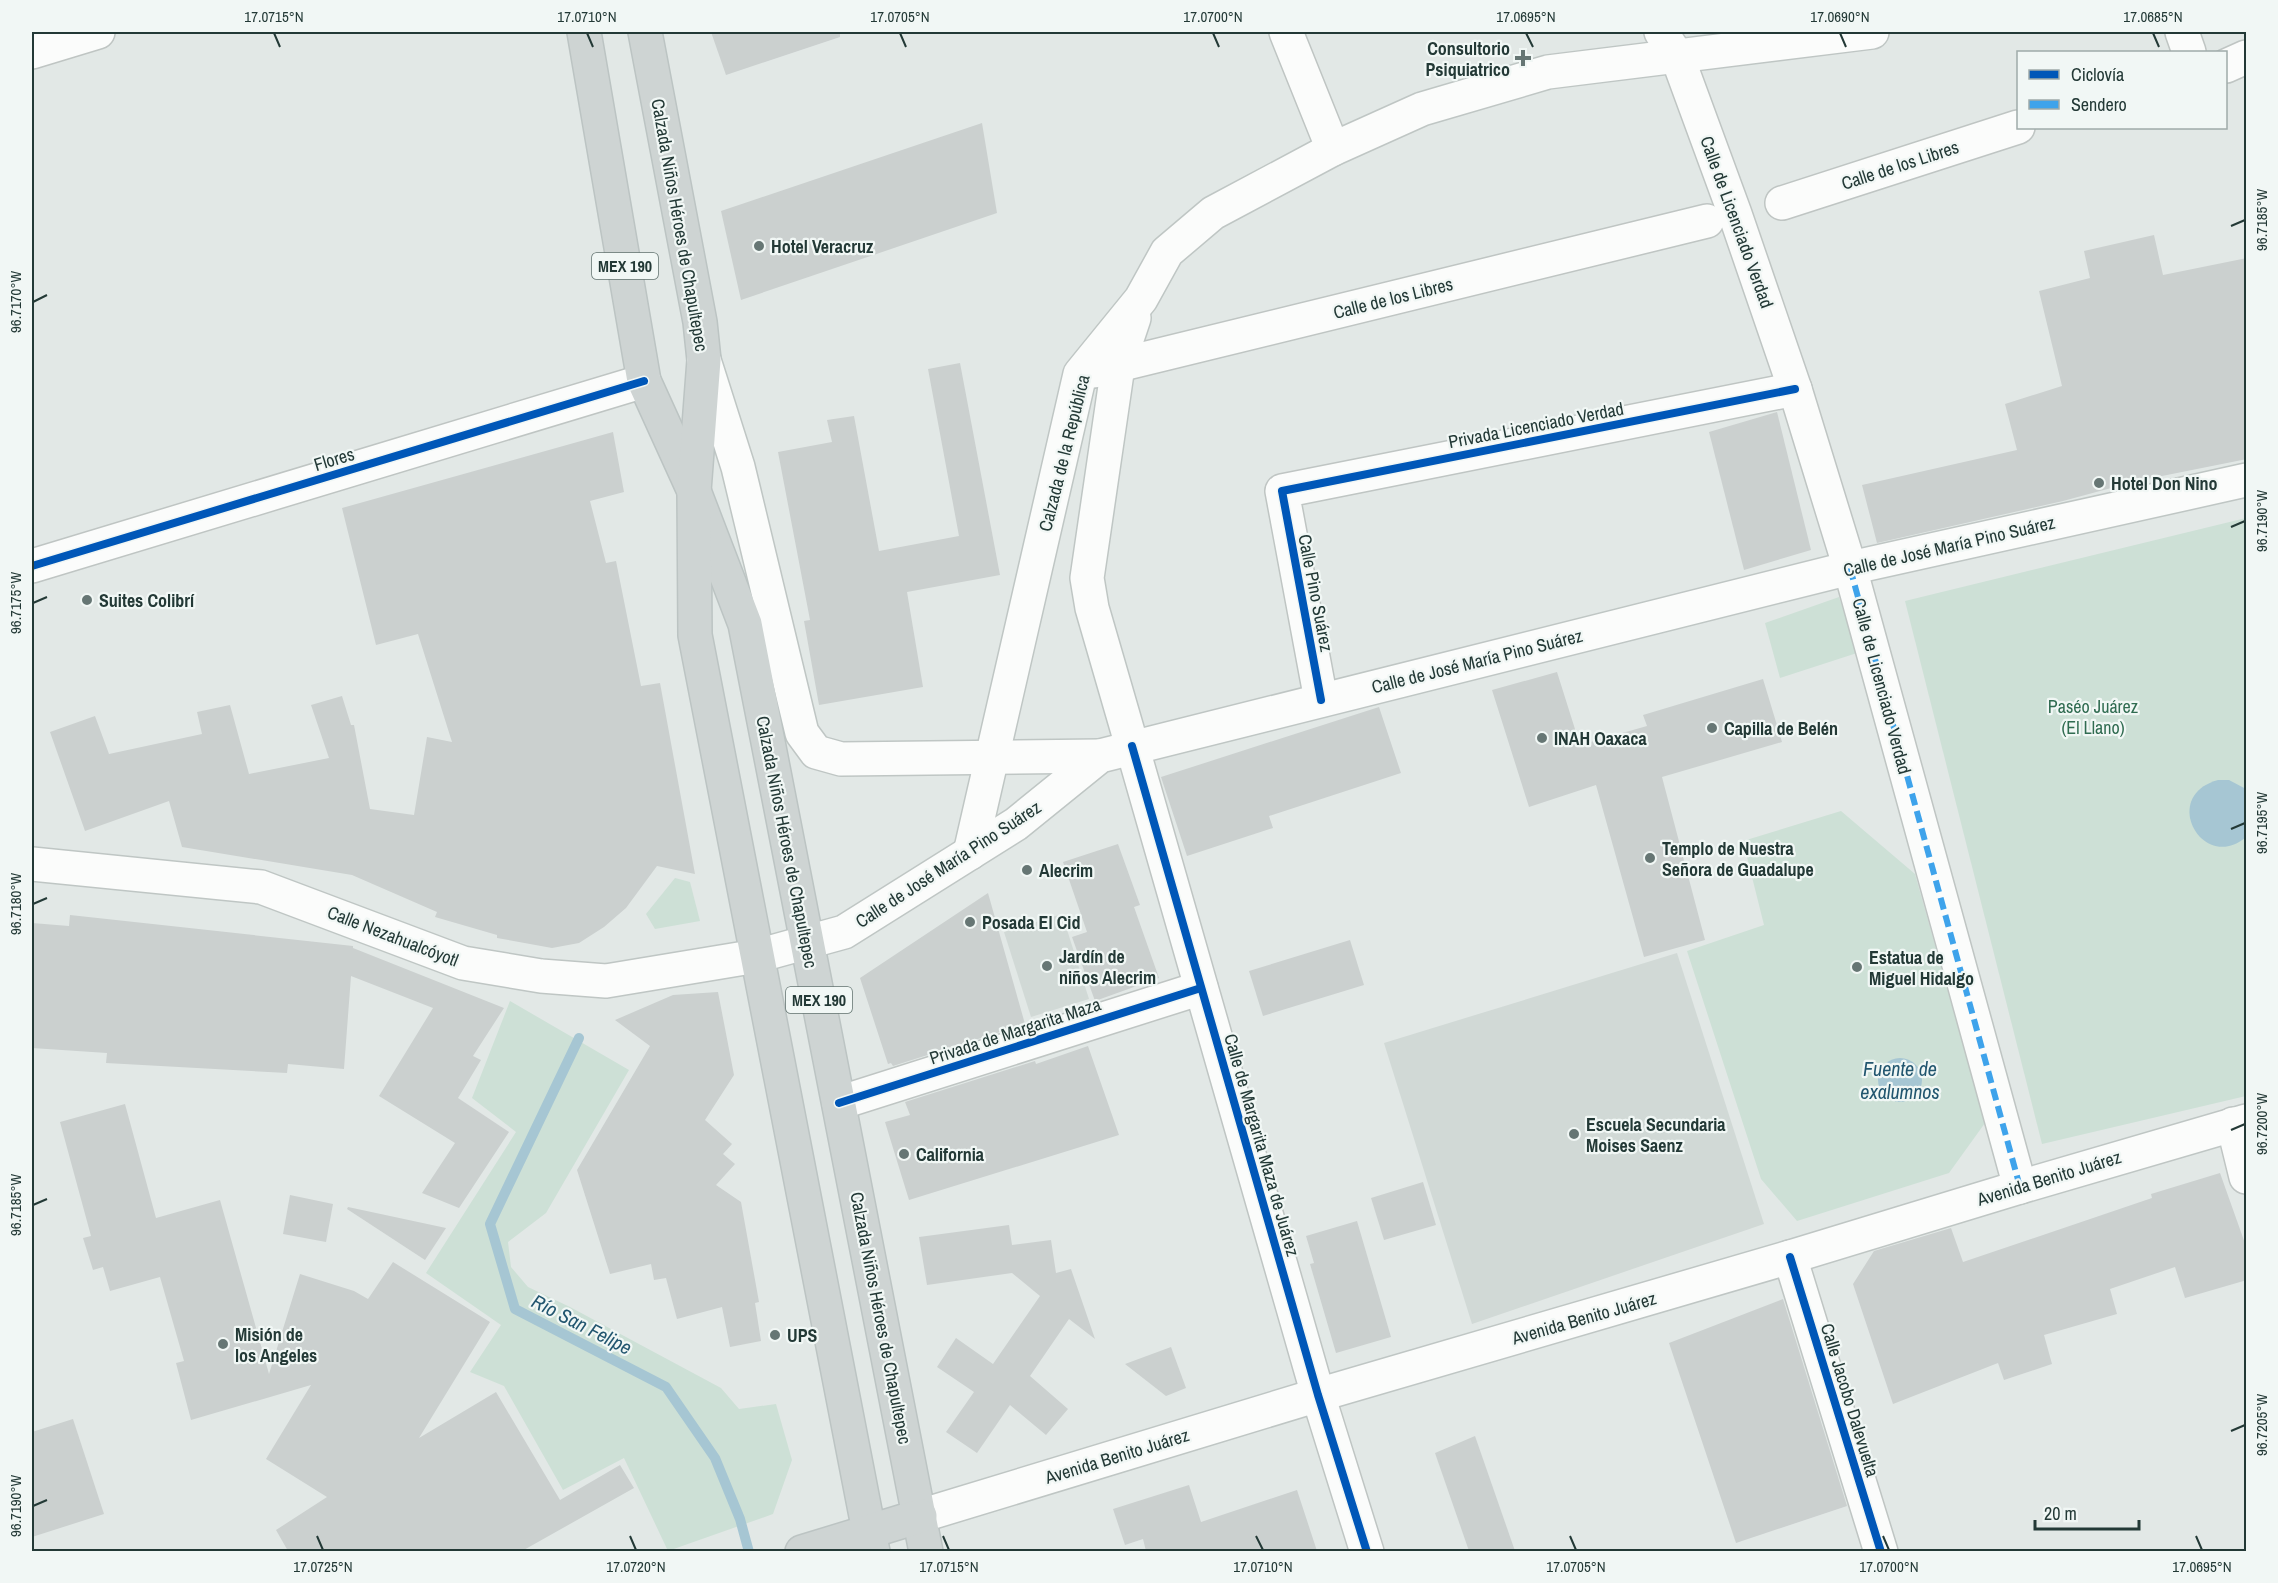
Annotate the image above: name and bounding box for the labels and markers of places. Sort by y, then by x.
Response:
place label: Consultorio Psiquiatrico [1426,36,1510,82]
marker: Consultorio Psiquiatrico [1514,49,1532,67]
place label: Hotel Veracruz [771,234,874,259]
marker: Hotel Veracruz [752,239,766,253]
place label: Hotel Don Nino [2111,471,2218,496]
marker: Hotel Don Nino [2092,476,2106,490]
place label: Suites Colibrí [99,588,195,613]
marker: Suites Colibrí [80,593,94,607]
place label: Capilla de Belén [1724,716,1838,741]
marker: Capilla de Belén [1705,721,1719,735]
place label: INAH Oaxaca [1554,726,1647,751]
marker: INAH Oaxaca [1535,731,1549,745]
place label: Templo de Nuestra Señora de Guadalupe [1662,836,1814,882]
marker: Templo de Nuestra Señora de Guadalupe [1643,851,1657,865]
place label: Alecrim [1039,858,1093,883]
marker: Alecrim [1020,863,1034,877]
place label: Posada El Cid [982,910,1080,935]
marker: Posada El Cid [963,915,977,929]
place label: Jardín de niños Alecrim [1059,944,1156,990]
place label: Estatua de Miguel Hidalgo [1869,945,1974,991]
marker: Jardín de niños Alecrim [1040,959,1054,973]
marker: Estatua de Miguel Hidalgo [1850,960,1864,974]
place label: Escuela Secundaria Moises Saenz [1586,1112,1726,1158]
marker: Escuela Secundaria Moises Saenz [1567,1127,1581,1141]
place label: California [916,1142,985,1167]
marker: California [897,1147,911,1161]
place label: Misión de los Angeles [235,1322,317,1368]
place label: UPS [787,1323,818,1348]
marker: UPS [768,1328,782,1342]
marker: Misión de los Angeles [216,1337,230,1351]

